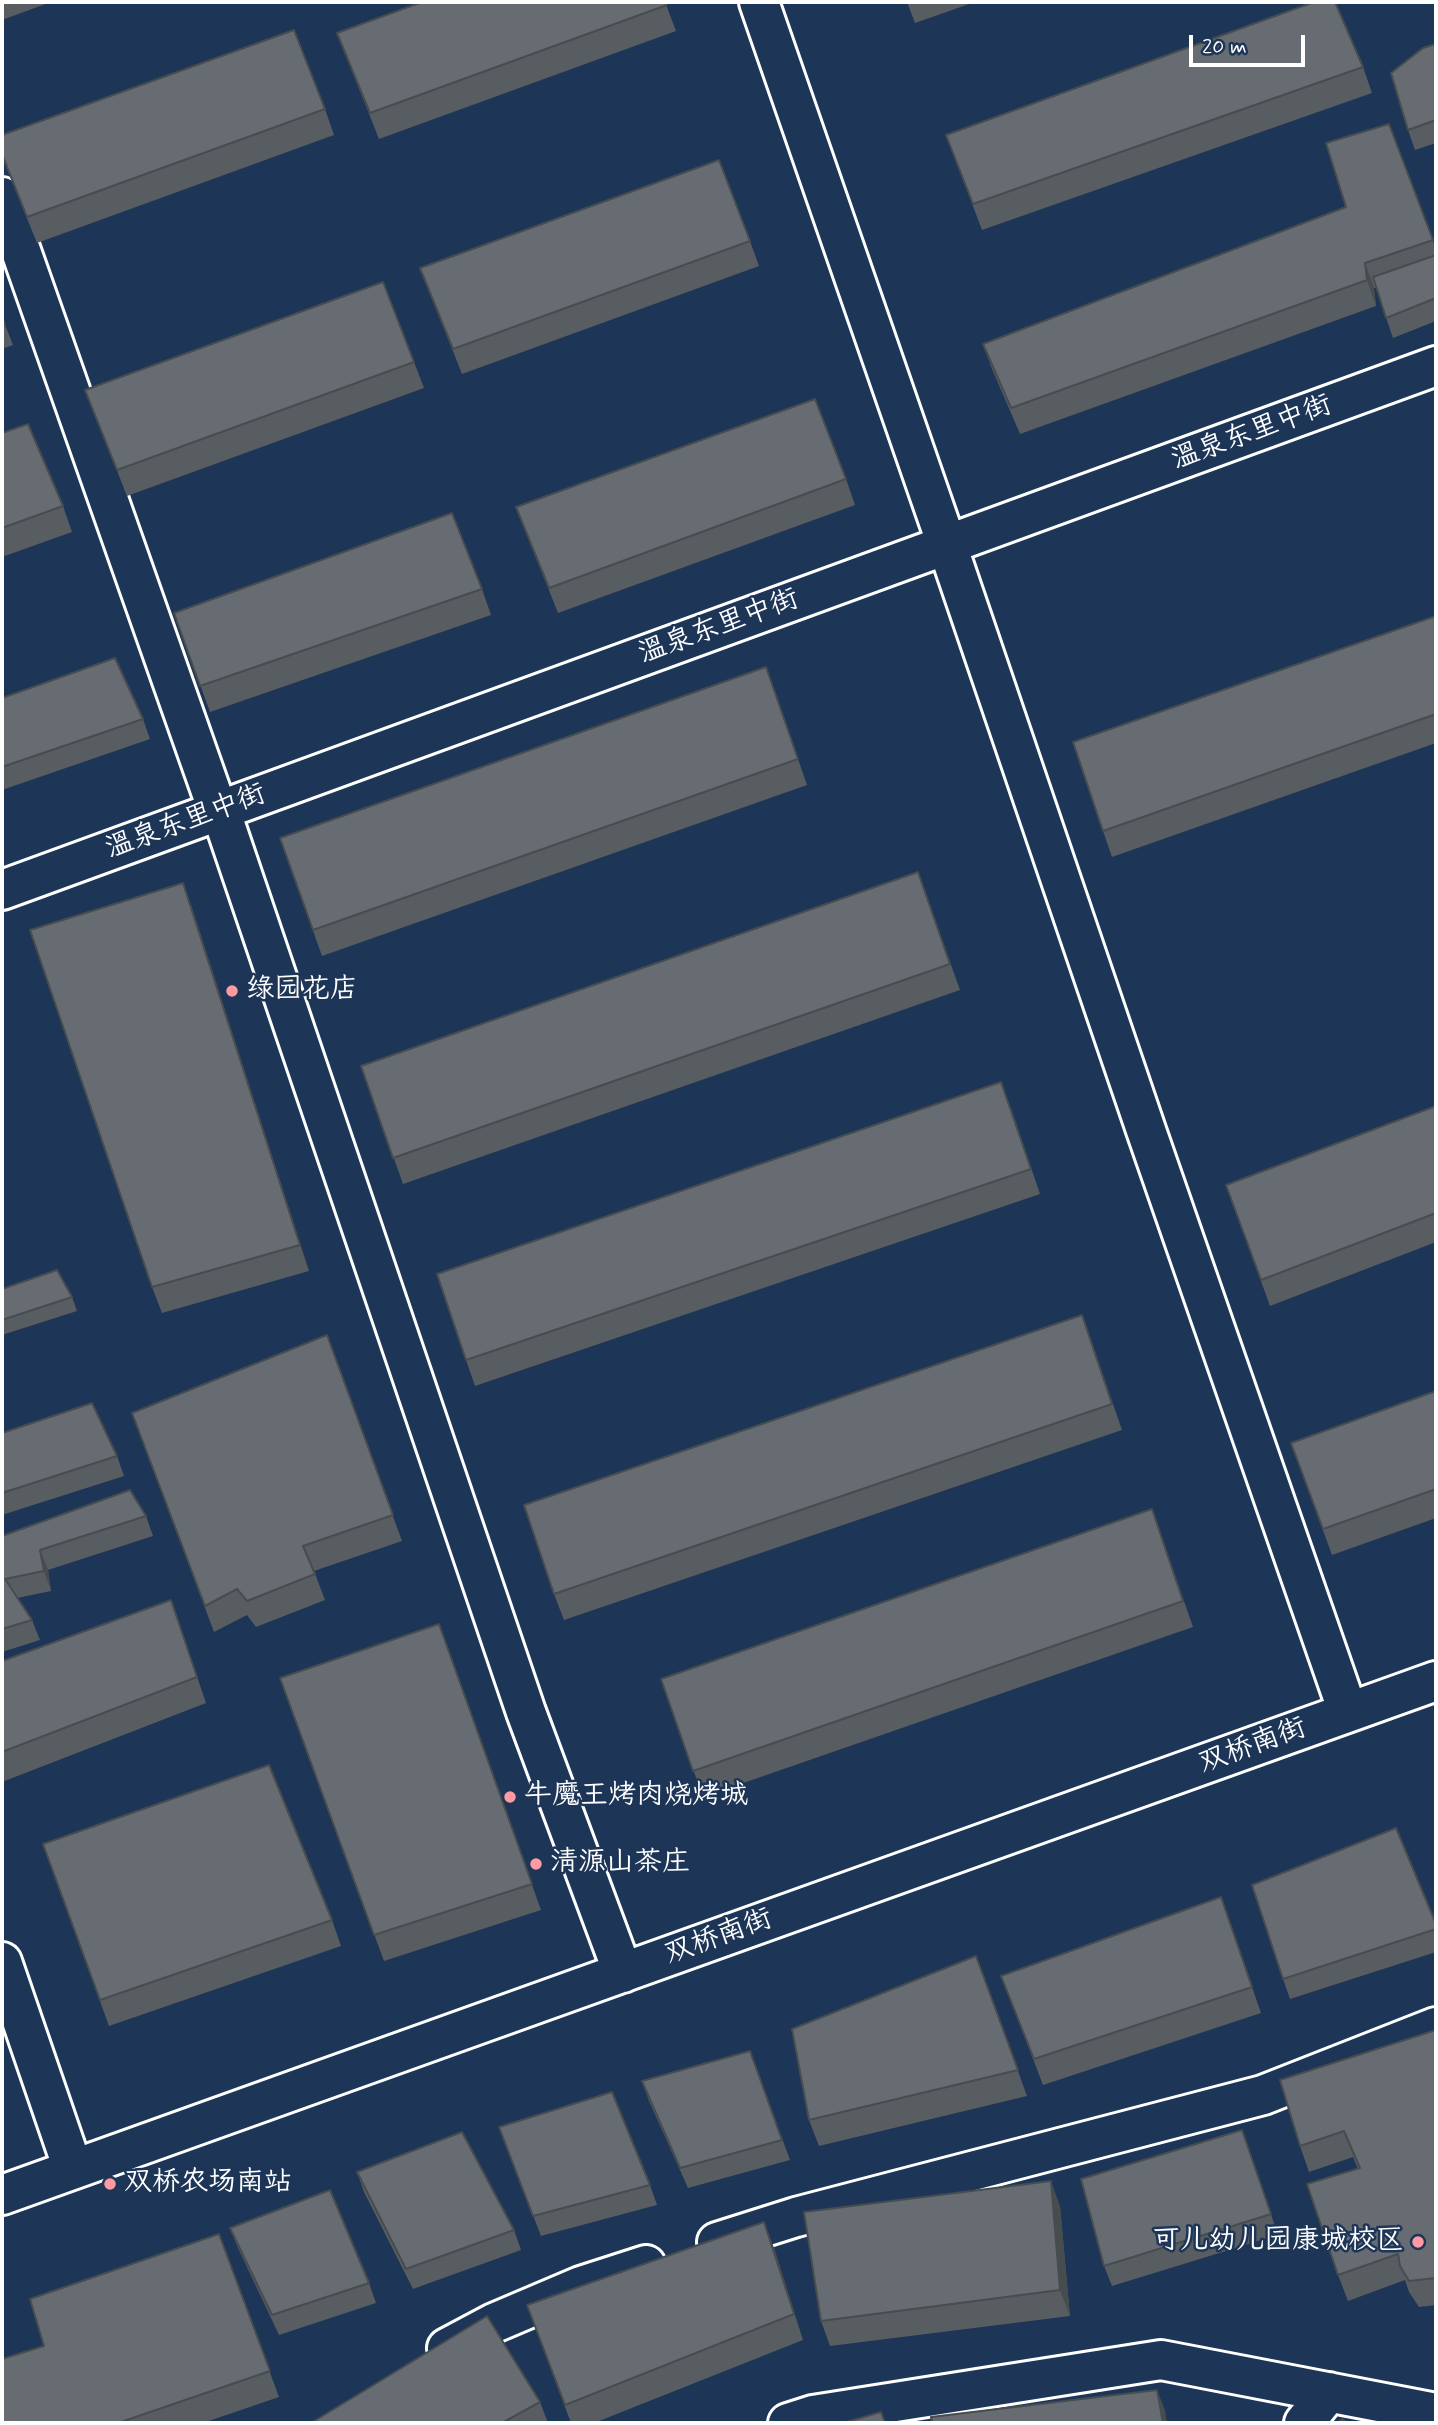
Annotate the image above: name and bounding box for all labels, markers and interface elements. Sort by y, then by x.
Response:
scale bar [1193,21,1308,65]
text: 20 m [1202,33,1247,61]
street label: 温泉东里中街 [1167,389,1337,479]
street label: 温泉东里中街 [634,583,804,673]
street label: 温泉东里中街 [101,778,271,868]
place label: 绿园花店 [246,974,358,1008]
marker: 绿园花店 [224,983,240,999]
street label: 双桥南街 [1195,1712,1311,1782]
place label: 牛魔王烤肉烧烤城 [524,1780,748,1814]
marker: 牛魔王烤肉烧烤城 [502,1789,518,1805]
place label: 清源山茶庄 [550,1847,690,1881]
marker: 清源山茶庄 [528,1856,544,1872]
street label: 双桥南街 [661,1903,777,1973]
place label: 双桥农场南站 [124,2167,292,2201]
marker: 双桥农场南站 [102,2176,118,2192]
place label: 可儿幼儿园康城校区 [1152,2225,1404,2259]
marker: 可儿幼儿园康城校区 [1410,2234,1426,2250]

